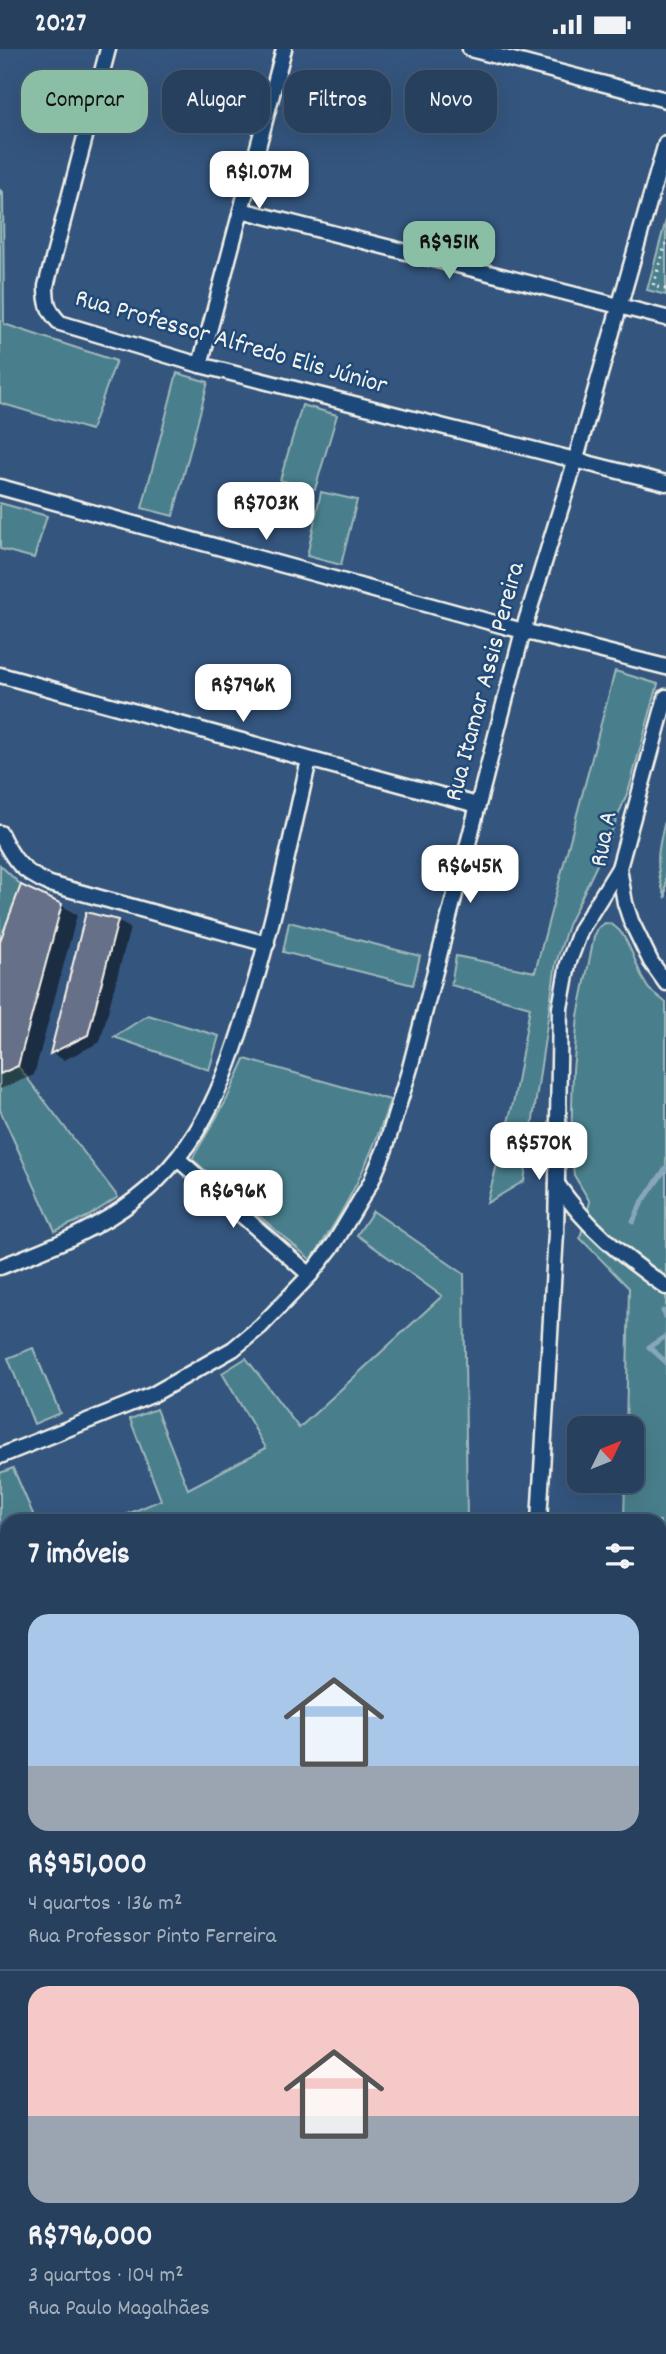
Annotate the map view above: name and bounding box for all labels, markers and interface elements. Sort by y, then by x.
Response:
text: 20:27 [35,6,86,43]
chip: Comprar [21,70,148,133]
chip: Alugar [162,70,270,133]
chip: Filtros [284,70,391,133]
chip: Novo [405,70,497,133]
pin: R$1.07M [194,151,324,211]
text: R$1.07M [226,157,292,190]
pin: R$951K [392,222,506,281]
text: R$951K [419,227,479,260]
street label: Rua Professor Alfredo Elis Júnior [70,281,392,405]
pin: R$703K [209,483,323,542]
text: R$703K [233,488,299,521]
street label: Rua Itamar Assis Pereira [436,558,536,806]
pin: R$796K [186,665,300,724]
text: R$796K [211,670,275,703]
street label: Rua A [581,808,629,870]
pin: R$645K [413,845,527,905]
text: R$645K [438,851,502,884]
pin: R$570K [482,1123,596,1182]
text: R$570K [506,1128,572,1161]
pin: R$696K [176,1171,290,1230]
text: R$696K [200,1176,266,1209]
north arrow [567,1416,644,1493]
map controls [567,1416,644,1493]
text: 7 imóveis [28,1535,130,1578]
icon: filters [601,1537,639,1575]
icon: home [271,1659,397,1785]
text: R$951,000 [28,1845,147,1888]
text: 4 quartos · 136 m² [28,1888,182,1921]
text: Rua Professor Pinto Ferreira [28,1921,276,1954]
icon: home [271,2031,397,2157]
text: R$796,000 [28,2217,153,2260]
text: 3 quartos · 104 m² [28,2260,184,2293]
text: Rua Paulo Magalhães [28,2293,210,2326]

